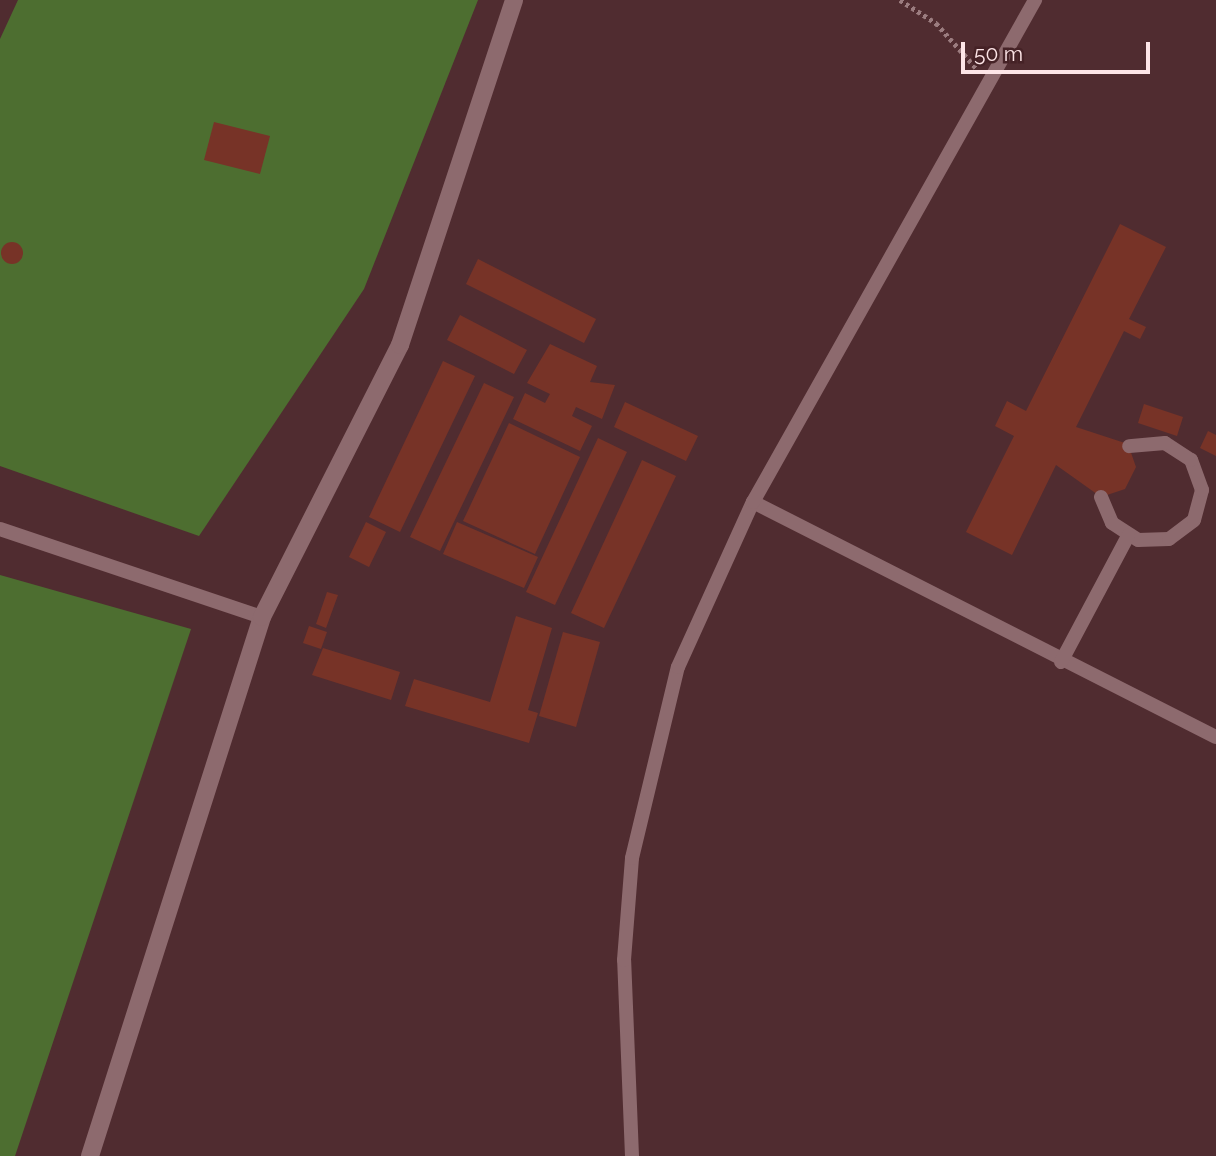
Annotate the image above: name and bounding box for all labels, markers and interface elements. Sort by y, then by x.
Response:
scale bar [964,28,1153,72]
text: 50 m [974,41,1023,66]

